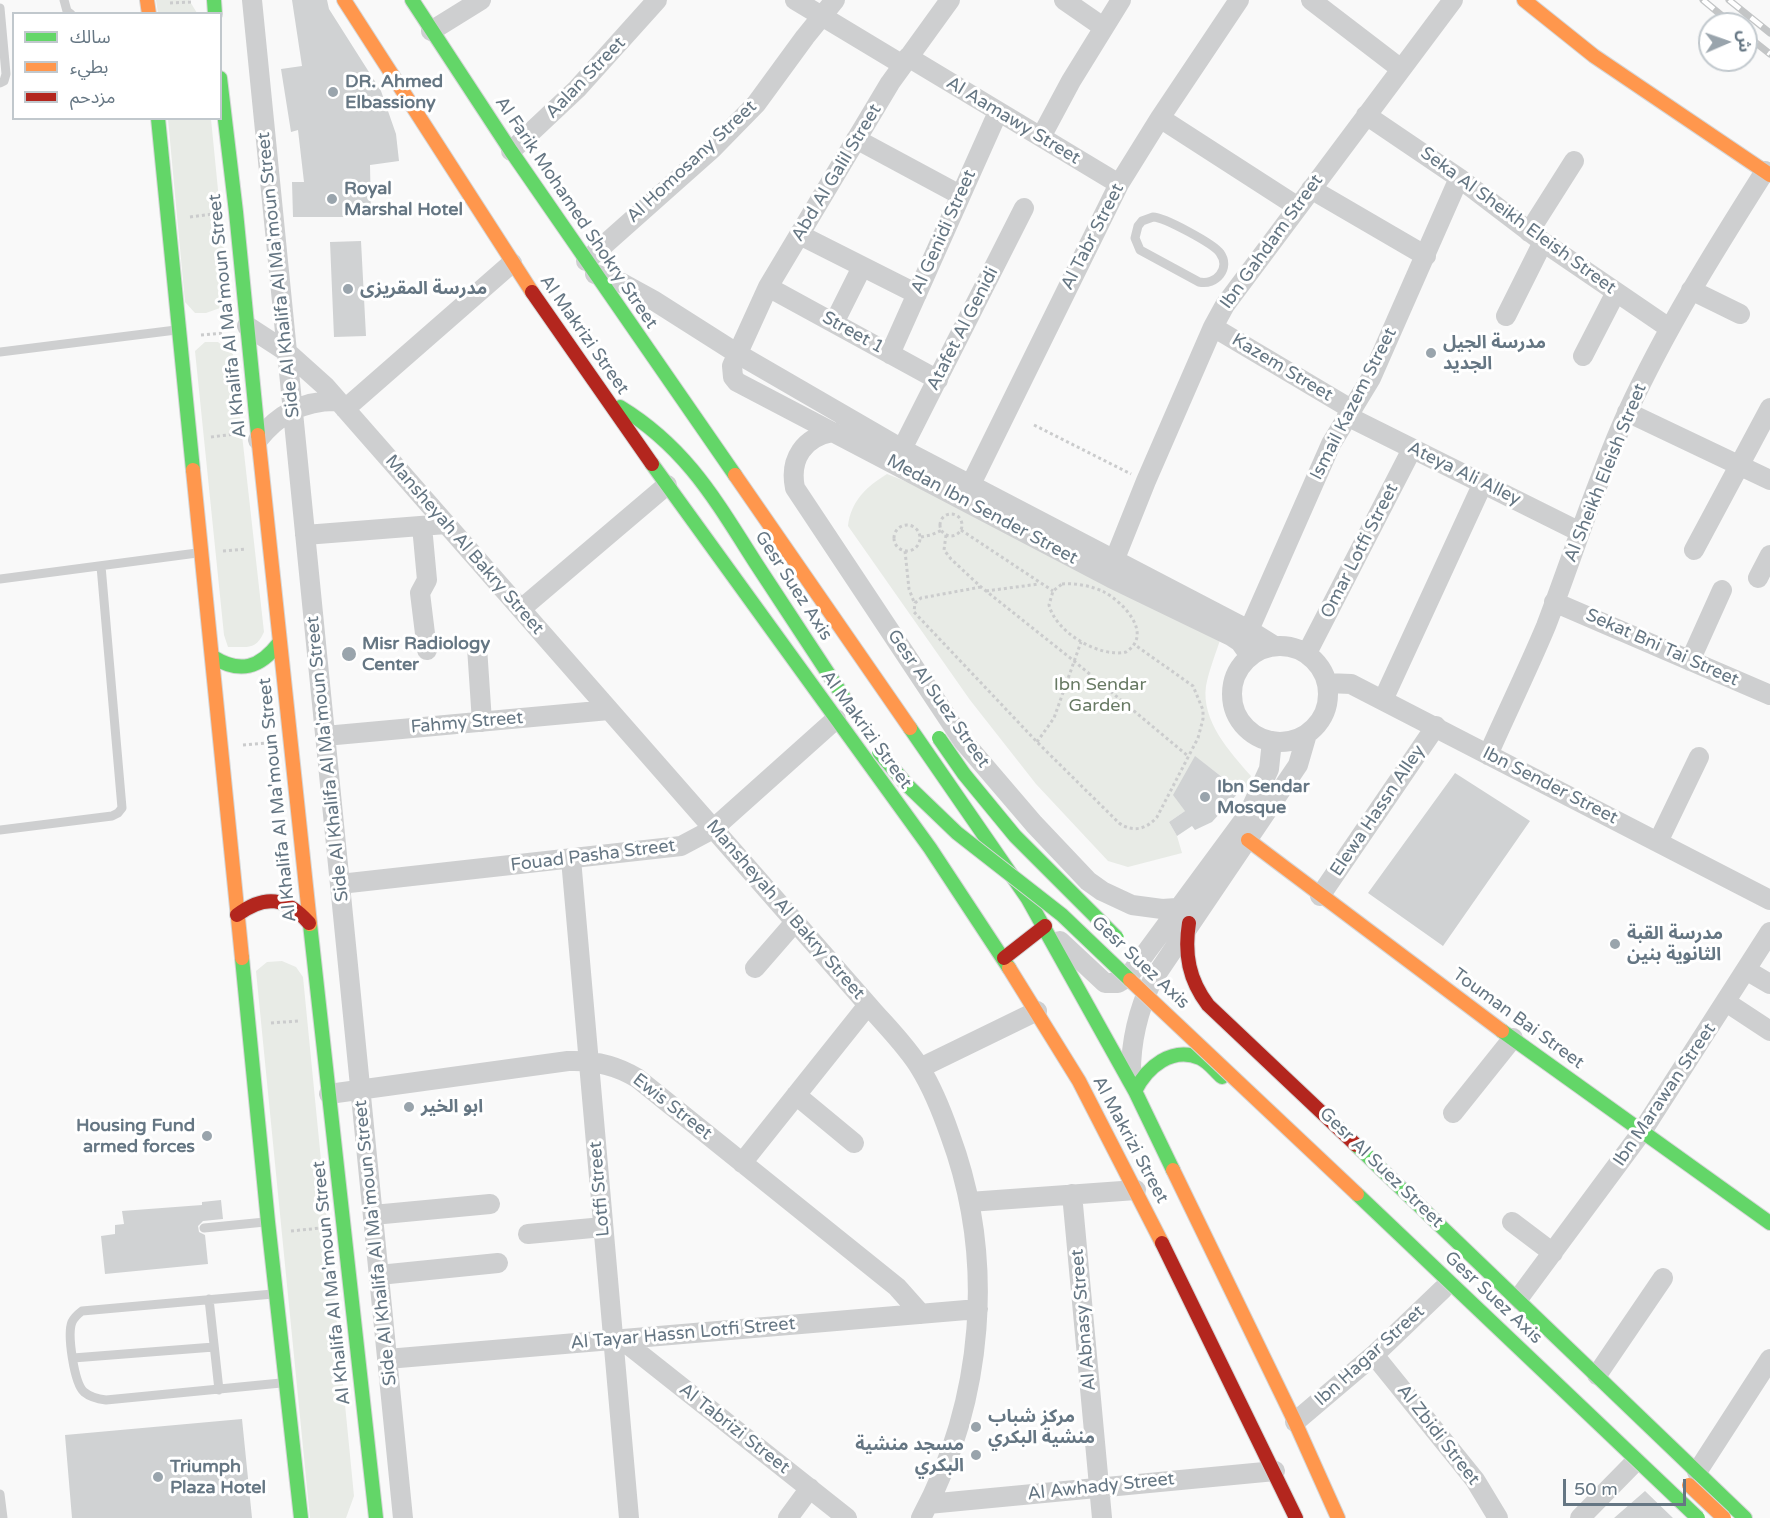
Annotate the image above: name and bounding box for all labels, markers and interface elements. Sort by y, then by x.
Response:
legend [12,12,222,120]
north arrow [1698,12,1758,72]
text: سالك [70,26,111,48]
text: ش [1734,30,1754,53]
street label: Aalan Street [542,33,630,123]
text: بطيء [70,56,108,78]
place label: DR. Ahmed Elbassiony [345,71,443,113]
street label: Al Aamawy Street [942,72,1084,170]
marker: DR. Ahmed Elbassiony [326,85,340,99]
text: مزدحم [70,86,115,108]
street label: Al Farik Mohamed Shokry Street [490,93,662,333]
street label: Al Homosany Street [623,96,761,228]
street label: Abd Al Galil Street [787,100,887,246]
street label: Side Al Khalifa Al Ma'moun Street [253,131,305,419]
street label: Seka Al Sheikh Eleish Street [1416,143,1620,299]
street label: Al Genidi Street [907,167,981,297]
street label: Ibn Gahdam Street [1216,171,1328,313]
place label: Royal Marshal Hotel [344,178,463,220]
street label: Al Tabr Street [1057,180,1129,294]
marker: Royal Marshal Hotel [325,192,339,206]
street label: Al Khalifa Al Ma'moun Street [204,193,252,439]
street label: Atafet Al Genidi [923,264,1003,394]
street label: Al Makrizi Street [535,271,633,399]
place label: مدرسة المقريزى [360,278,487,300]
marker: مدرسة المقريزى [341,282,355,296]
street label: Street 1 [818,307,888,359]
street label: Ismail Kazem Street [1306,324,1402,484]
street label: Kazem Street [1228,329,1336,407]
place label: مدرسة الجيل الجديد [1443,332,1546,374]
marker: مدرسة الجيل الجديد [1424,346,1438,360]
street label: Al Sheikh Eleish Street [1560,380,1652,566]
street label: Ateya Ali Alley [1404,437,1524,511]
street label: Medan Ibn Sender Street [883,450,1081,570]
street label: Mansheyah Al Bakry Street [380,451,548,639]
street label: Omar Lotfi Street [1317,480,1403,622]
street label: Gesr Suez Axis [750,527,836,645]
street label: Sekat Bni Tai Street [1582,605,1742,691]
street label: Side Al Khalifa Al Ma'moun Street [302,615,354,903]
street label: Gesr Al Suez Street [882,626,994,772]
place label: Misr Radiology Center [362,633,490,676]
marker: Misr Radiology Center [340,645,358,663]
street label: Al Makrizi Street [816,667,916,793]
park label: Ibn Sendar Garden [1054,674,1146,716]
street label: Al Khalifa Al Ma'moun Street [254,677,302,923]
street label: Fahmy Street [410,707,524,739]
street label: Elewa Hassn Alley [1326,741,1430,881]
street label: Ibn Sender Street [1479,743,1621,829]
place label: Ibn Sendar Mosque [1217,776,1310,818]
marker: Ibn Sendar Mosque [1198,790,1212,804]
street label: Mansheyah Al Bakry Street [701,816,869,1004]
street label: Fouad Pasha Street [509,835,677,877]
street label: Gesr Suez Axis [1087,912,1193,1014]
place label: مدرسة القبة الثانوية بنين [1627,923,1723,966]
marker: مدرسة القبة الثانوية بنين [1608,937,1622,951]
street label: Touman Bai Street [1448,964,1588,1074]
street label: Ibn Marawan Street [1609,1019,1721,1171]
street label: Ewis Street [628,1069,716,1145]
street label: Al Makrizi Street [1087,1073,1173,1207]
place label: ابو الخير [421,1096,483,1118]
street label: Side Al Khalifa Al Ma'moun Street [350,1099,402,1387]
marker: ابو الخير [402,1100,416,1114]
street label: Gesr Al Suez Street [1315,1103,1447,1233]
place label: Housing Fund armed forces [76,1115,195,1158]
marker: Housing Fund armed forces [200,1129,214,1143]
street label: Lotfi Street [585,1140,615,1238]
street label: Al Khalifa Al Ma'moun Street [308,1160,356,1406]
street label: Gesr Suez Axis [1440,1247,1546,1349]
street label: Al Abnasy Street [1067,1248,1101,1392]
street label: Ibn Hagar Street [1311,1301,1429,1411]
street label: Al Tayar Hassn Lotfi Street [570,1313,796,1355]
street label: Al Tabrizi Street [674,1379,794,1479]
street label: Al Zbidi Street [1392,1380,1484,1490]
place label: مركز شباب منشية البكري [988,1406,1095,1448]
marker: مركز شباب منشية البكري [969,1420,983,1434]
place label: مسجد منشية البكري [855,1434,964,1476]
marker: مسجد منشية البكري [969,1448,983,1462]
place label: Triumph Plaza Hotel [170,1456,266,1498]
scale bar [1566,1467,1689,1505]
street label: Al Awhady Street [1026,1469,1176,1505]
marker: Triumph Plaza Hotel [151,1470,165,1484]
text: 50 m [1574,1478,1618,1500]

